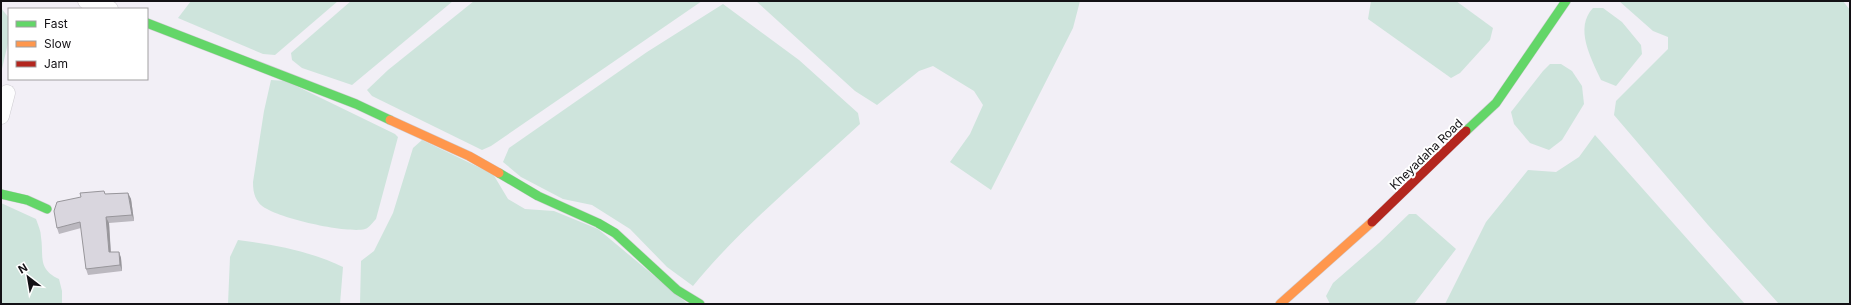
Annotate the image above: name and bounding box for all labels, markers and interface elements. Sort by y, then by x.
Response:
legend [8,8,148,80]
text: Fast [44,16,68,31]
text: Slow [44,36,72,51]
text: Jam [44,56,68,71]
street label: Kheyadaha Road [1386,115,1466,193]
north arrow [8,257,48,297]
text: N [16,260,30,277]

